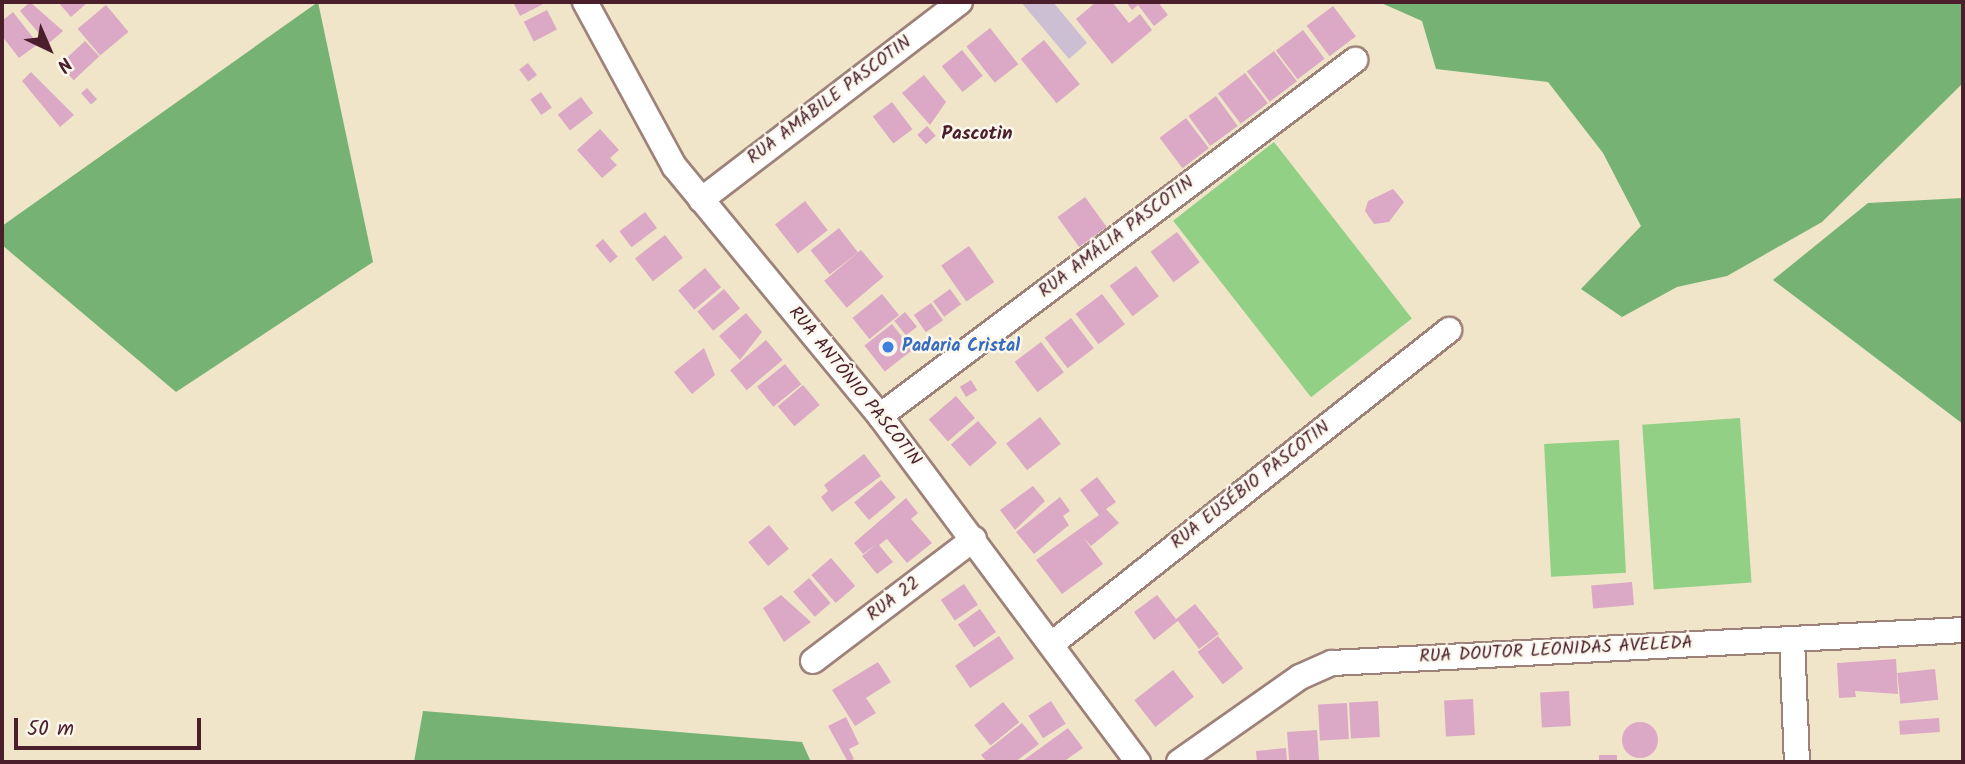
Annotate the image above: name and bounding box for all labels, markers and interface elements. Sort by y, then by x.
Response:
north arrow [14,14,84,84]
street label: RUA AMÁBILE PASCOTIN [744,32,916,170]
text: N [49,49,78,79]
district label: Pascotin [942,124,1012,146]
street label: RUA AMÁLIA PASCOTIN [1035,173,1199,303]
street label: RUA ANTÔNIO PASCOTIN [783,303,925,471]
place label: Padaria Cristal [902,336,1020,358]
marker: Padaria Cristal [880,339,896,355]
street label: RUA EUSÉBIO PASCOTIN [1167,417,1335,555]
street label: RUA 22 [863,573,925,627]
street label: RUA DOUTOR LEONIDAS AVELEDA [1419,633,1693,669]
scale bar [18,704,205,748]
text: 50 m [27,713,74,746]

